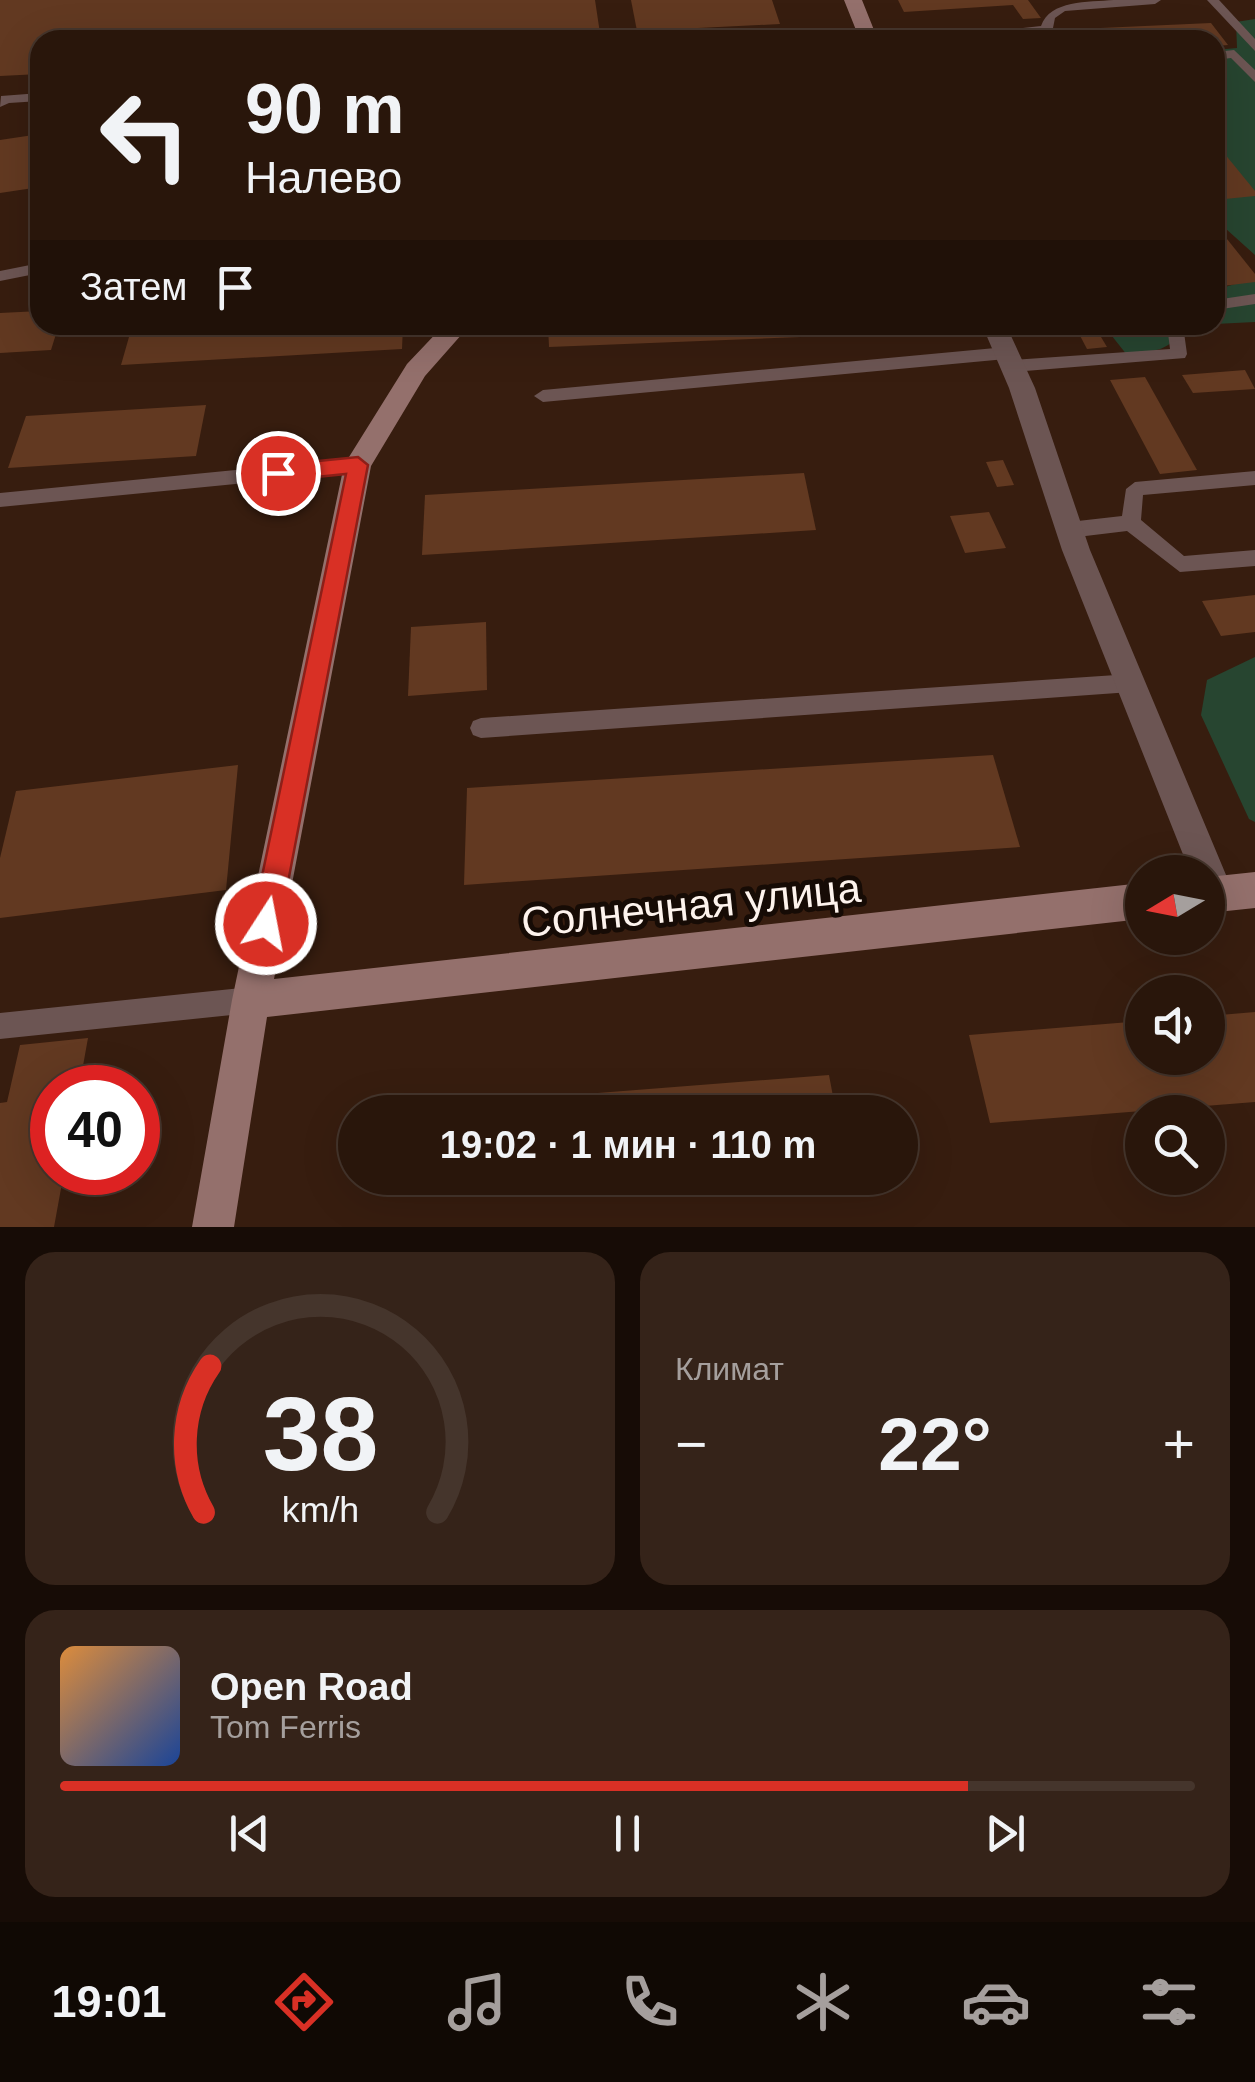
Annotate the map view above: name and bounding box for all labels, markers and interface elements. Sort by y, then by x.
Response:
icon: left [80,70,210,200]
text: 90 m [245,70,405,148]
text: Налево [245,152,402,203]
icon: arrive [208,260,263,315]
text: Затем [80,266,188,308]
pin [236,431,321,516]
icon: arrive [251,446,306,501]
north arrow [1125,855,1225,955]
map controls [1125,855,1225,1195]
street label: Солнечная улица [519,864,864,946]
position arrow [214,872,318,976]
button: sound [1125,975,1225,1075]
speed limit sign: 40 [30,1065,160,1195]
button: search [1125,1095,1225,1195]
text: 19:02 · 1 мин · 110 m [440,1124,816,1166]
text: Климат [675,1351,784,1387]
text: 38 [262,1376,378,1492]
text: 22° [878,1402,992,1486]
text: − [675,1413,707,1475]
text: + [1163,1413,1195,1475]
text: km/h [281,1490,359,1530]
text: Open Road [210,1666,413,1708]
text: Tom Ferris [210,1709,361,1745]
icon: previous [222,1806,277,1861]
icon: pause [600,1806,655,1861]
icon: next [978,1806,1033,1861]
icon: directions [269,1967,339,2037]
icon: music [442,1967,512,2037]
icon: phone [615,1967,685,2037]
icon: climate [788,1967,858,2037]
icon: car [961,1967,1031,2037]
icon: filters [1134,1967,1204,2037]
text: 19:01 [51,1976,167,2027]

